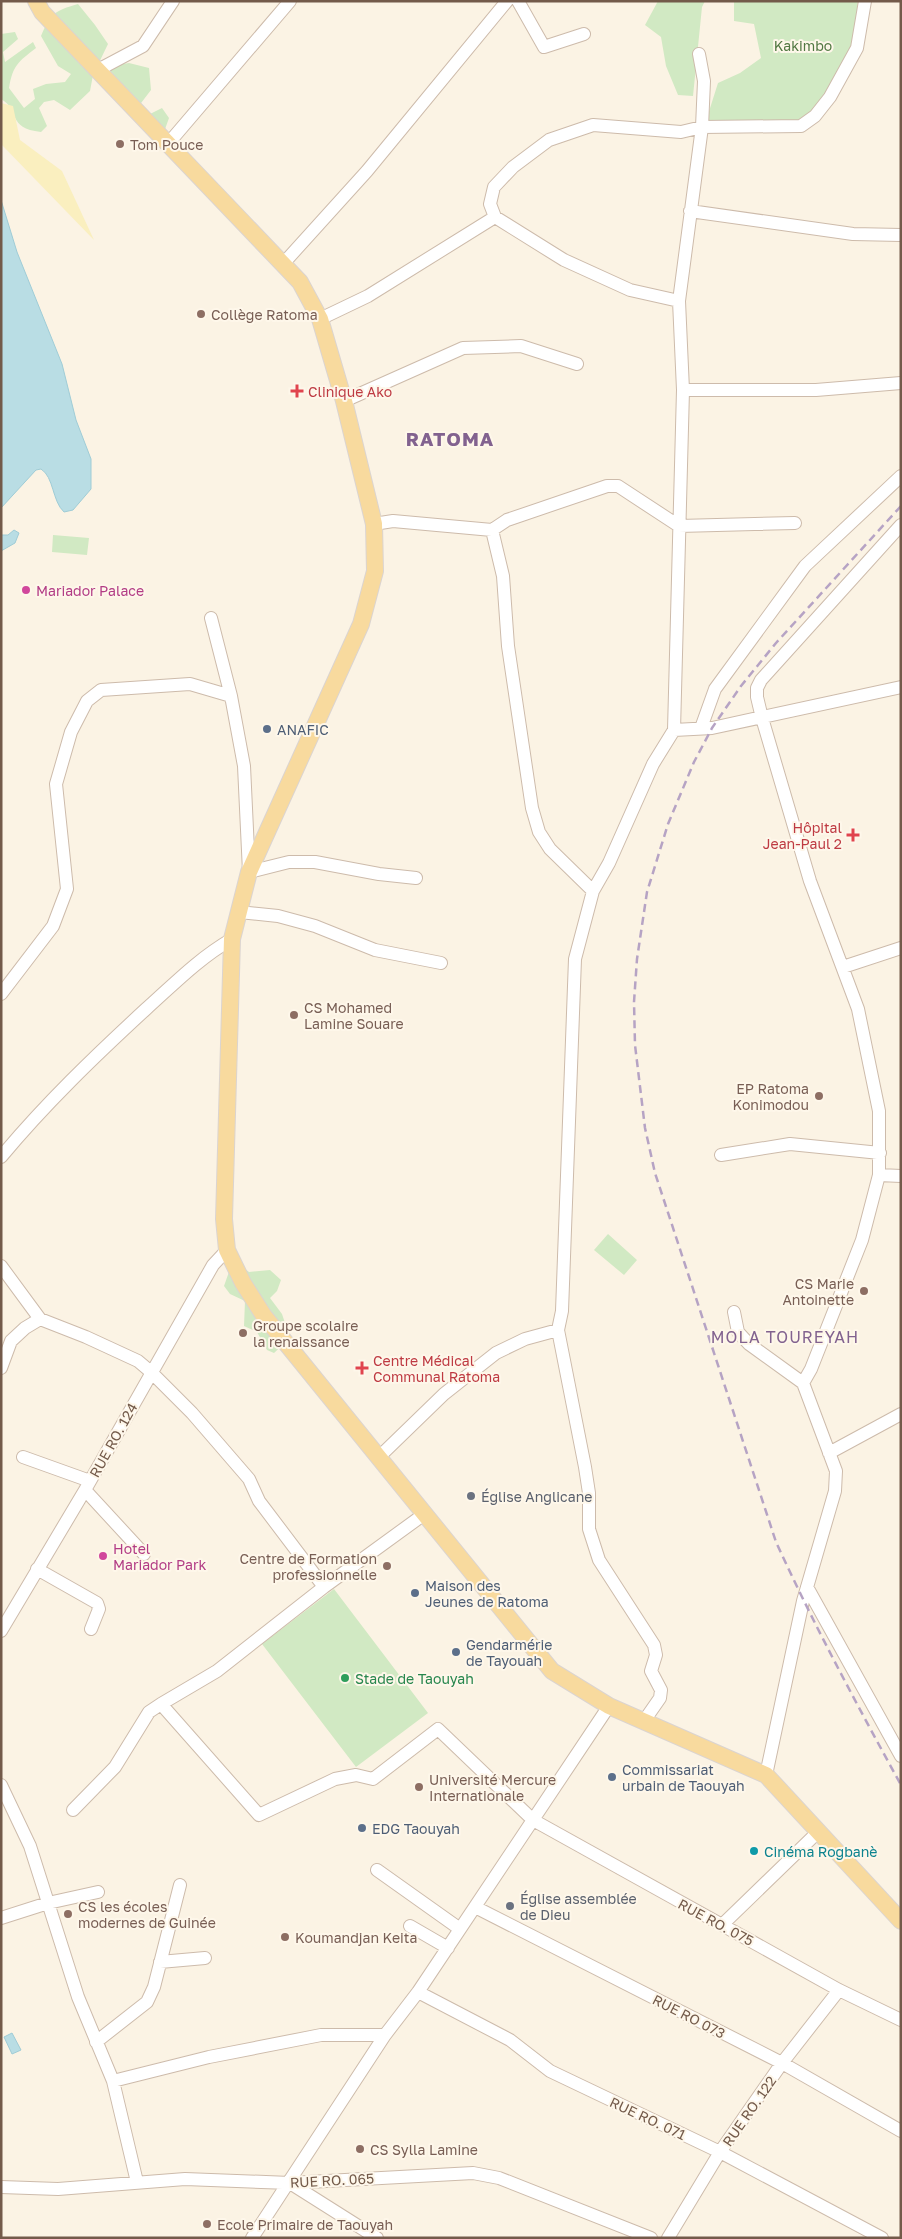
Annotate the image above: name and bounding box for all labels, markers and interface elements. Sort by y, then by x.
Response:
park label: Kakimbo [774,37,832,54]
place label: Tom Pouce [130,136,203,153]
marker: Tom Pouce [114,138,126,150]
place label: Collège Ratoma [211,306,318,323]
marker: Collège Ratoma [195,308,207,320]
place label: Clinique Ako [308,383,392,400]
marker: Clinique Ako [290,384,304,398]
district label: RATOMA [406,427,494,450]
place label: Mariador Palace [36,582,144,599]
marker: Mariador Palace [20,584,32,596]
place label: ANAFIC [277,721,329,738]
marker: ANAFIC [261,723,273,735]
place label: Hôpital Jean-Paul 2 [763,819,842,852]
marker: Hôpital Jean-Paul 2 [846,828,860,842]
place label: CS Mohamed Lamine Souare [304,999,404,1032]
marker: CS Mohamed Lamine Souare [288,1009,300,1021]
place label: EP Ratoma Konimodou [733,1080,809,1113]
marker: EP Ratoma Konimodou [813,1090,825,1102]
place label: CS Marie Antoinette [782,1275,854,1308]
marker: CS Marie Antoinette [858,1285,870,1297]
place label: Groupe scolaire la renaissance [253,1317,358,1350]
marker: Groupe scolaire la renaissance [237,1327,249,1339]
district label: MOLA TOUREYAH [711,1327,859,1347]
place label: Centre Médical Communal Ratoma [373,1352,500,1385]
marker: Centre Médical Communal Ratoma [355,1361,369,1375]
street label: RUE RO. 124 [86,1400,140,1480]
place label: Église Anglicane [481,1488,592,1505]
marker: Église Anglicane [465,1490,477,1502]
place label: Hotel Mariador Park [113,1540,206,1573]
marker: Hotel Mariador Park [97,1550,109,1562]
place label: Centre de Formation professionnelle [240,1550,377,1583]
marker: Centre de Formation professionnelle [381,1560,393,1572]
place label: Maison des Jeunes de Ratoma [425,1577,549,1610]
marker: Maison des Jeunes de Ratoma [409,1587,421,1599]
place label: Gendarmérie de Tayouah [466,1636,552,1669]
marker: Gendarmérie de Tayouah [450,1646,462,1658]
place label: Stade de Taouyah [355,1670,474,1687]
marker: Stade de Taouyah [339,1672,351,1684]
place label: Commissariat urbain de Taouyah [622,1761,745,1794]
place label: Université Mercure Internationale [429,1771,556,1804]
marker: Commissariat urbain de Taouyah [606,1771,618,1783]
marker: Université Mercure Internationale [413,1781,425,1793]
place label: EDG Taouyah [372,1820,460,1837]
marker: EDG Taouyah [356,1822,368,1834]
place label: Cinéma Rogbanè [764,1843,877,1860]
marker: Cinéma Rogbanè [748,1845,760,1857]
place label: Église assemblée de Dieu [520,1890,637,1923]
street label: RUE RO. 075 [675,1895,757,1949]
place label: CS les écoles modernes de Guinée [78,1898,216,1931]
marker: Église assemblée de Dieu [504,1900,516,1912]
marker: CS les écoles modernes de Guinée [62,1908,74,1920]
place label: Koumandjan Keita [295,1929,417,1946]
marker: Koumandjan Keita [279,1931,291,1943]
street label: RUE RO 073 [650,1990,728,2042]
street label: RUE RO. 122 [719,2073,779,2149]
street label: RUE RO. 071 [607,2093,689,2143]
place label: CS Sylla Lamine [370,2141,478,2158]
marker: CS Sylla Lamine [354,2143,366,2155]
street label: RUE RO. 065 [290,2169,374,2191]
place label: Ecole Primaire de Taouyah [217,2216,393,2233]
marker: Ecole Primaire de Taouyah [201,2218,213,2230]

